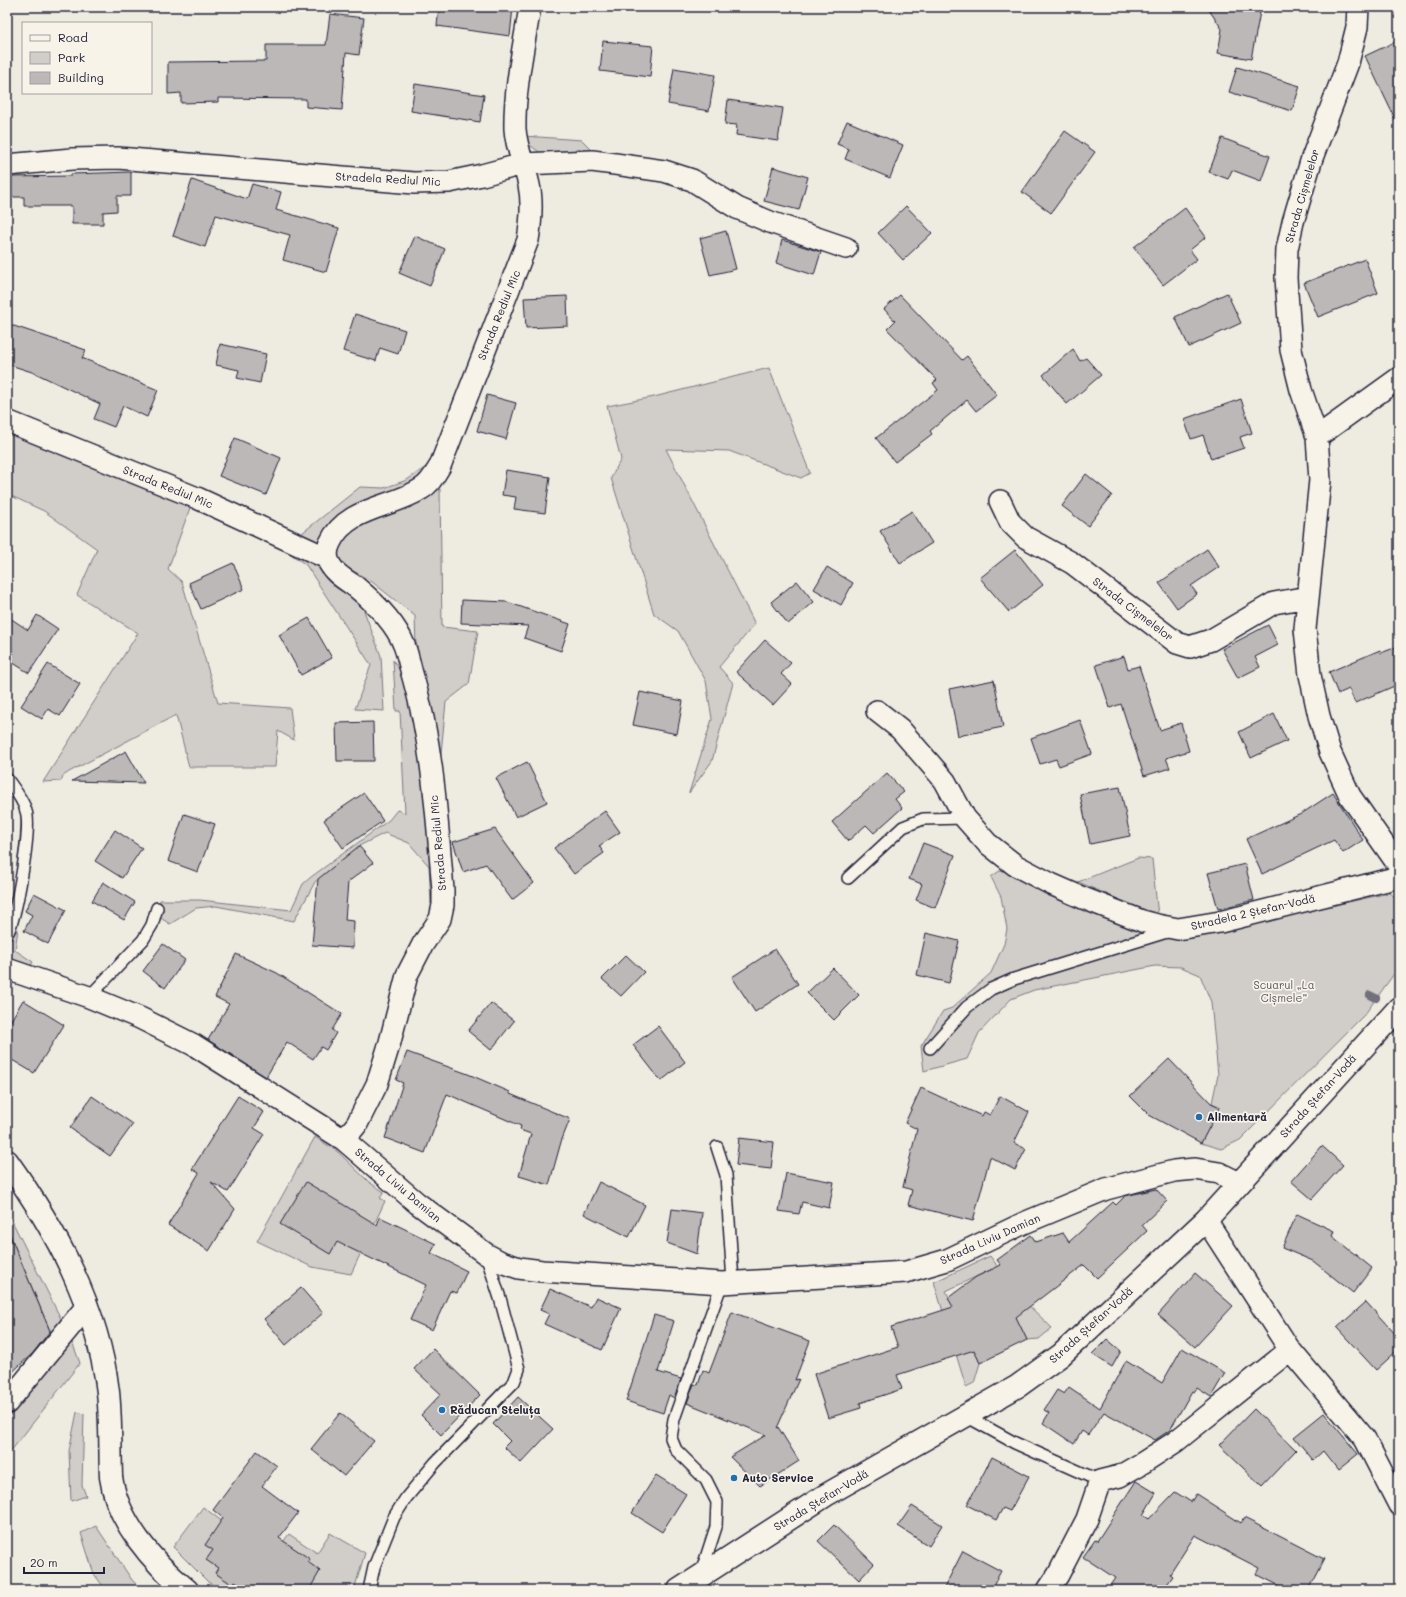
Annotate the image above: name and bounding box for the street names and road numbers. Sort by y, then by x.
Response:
street label: Strada Cișmelelor [1281,147,1322,245]
street label: Stradela Rediul Mic [335,168,441,189]
street label: Strada Rediul Mic [474,268,523,362]
street label: Strada Rediul Mic [121,462,215,511]
street label: Strada Cișmelelor [1090,573,1177,644]
street label: Strada Rediul Mic [426,795,449,891]
street label: Stradela 2 Ștefan-Vodă [1189,890,1317,934]
street label: Strada Ștefan-Vodă [1276,1050,1360,1141]
street label: Strada Liviu Damian [352,1144,445,1225]
street label: Strada Liviu Damian [937,1210,1042,1267]
street label: Strada Ștefan-Vodă [1046,1283,1137,1367]
street label: Strada Ștefan-Vodă [771,1465,871,1535]

